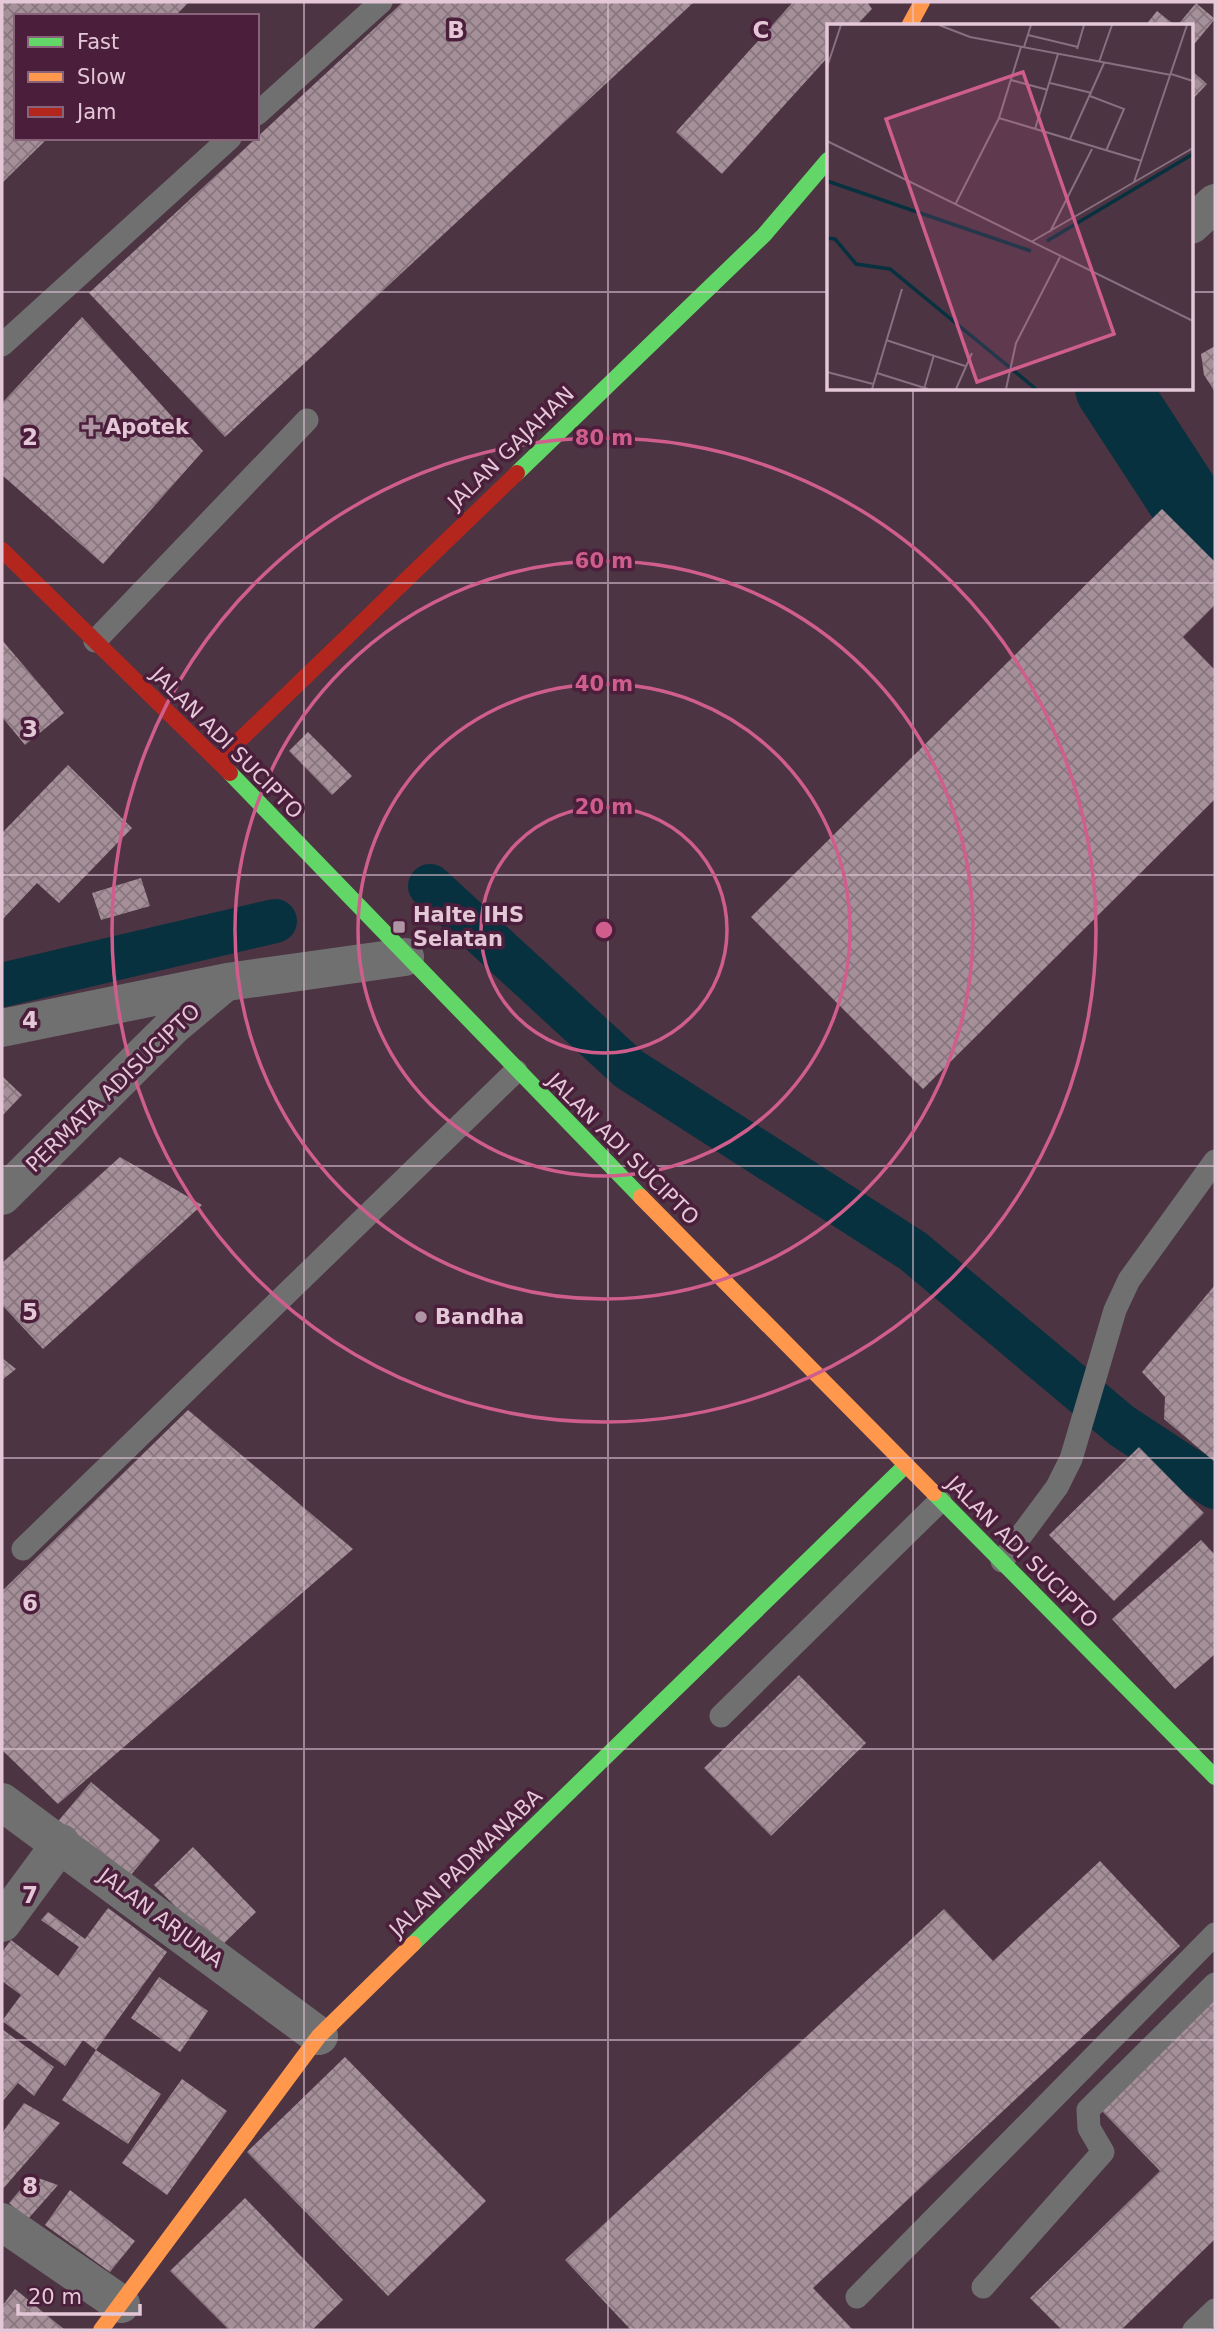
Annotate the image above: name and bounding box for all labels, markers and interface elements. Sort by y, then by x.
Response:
legend [14,14,259,140]
text: B [447,17,465,43]
text: C [753,17,769,43]
inset map [827,24,1192,390]
text: Fast [77,30,119,54]
text: Slow [77,65,126,89]
text: Jam [75,100,117,124]
street label: JALAN GAJAHAN [442,382,579,516]
place label: Apotek [105,415,190,439]
marker: Apotek [83,419,99,435]
text: 2 [22,424,38,450]
text: 80 m [575,426,633,450]
text: 60 m [575,549,633,573]
street label: JALAN ADI SUCIPTO [145,661,308,824]
text: 40 m [575,672,633,696]
text: 3 [22,716,38,742]
text: 20 m [575,795,633,819]
place label: Halte IHS Selatan [413,903,524,951]
centre of rings [592,918,616,942]
marker: Halte IHS Selatan [391,919,407,935]
street label: PERMATA ADISUCIPTO [21,999,205,1177]
text: 4 [22,1007,38,1033]
street label: JALAN ADI SUCIPTO [541,1067,704,1230]
text: 5 [22,1299,38,1325]
place label: Bandha [435,1305,524,1329]
marker: Bandha [413,1309,429,1325]
street label: JALAN ADI SUCIPTO [940,1470,1103,1633]
text: 6 [22,1590,38,1616]
street label: JALAN PADMANABA [383,1784,548,1943]
street label: JALAN ARJUNA [92,1862,229,1973]
text: 7 [22,1882,38,1908]
text: 8 [22,2173,38,2199]
scale bar [18,2272,140,2316]
text: 20 m [28,2285,82,2309]

